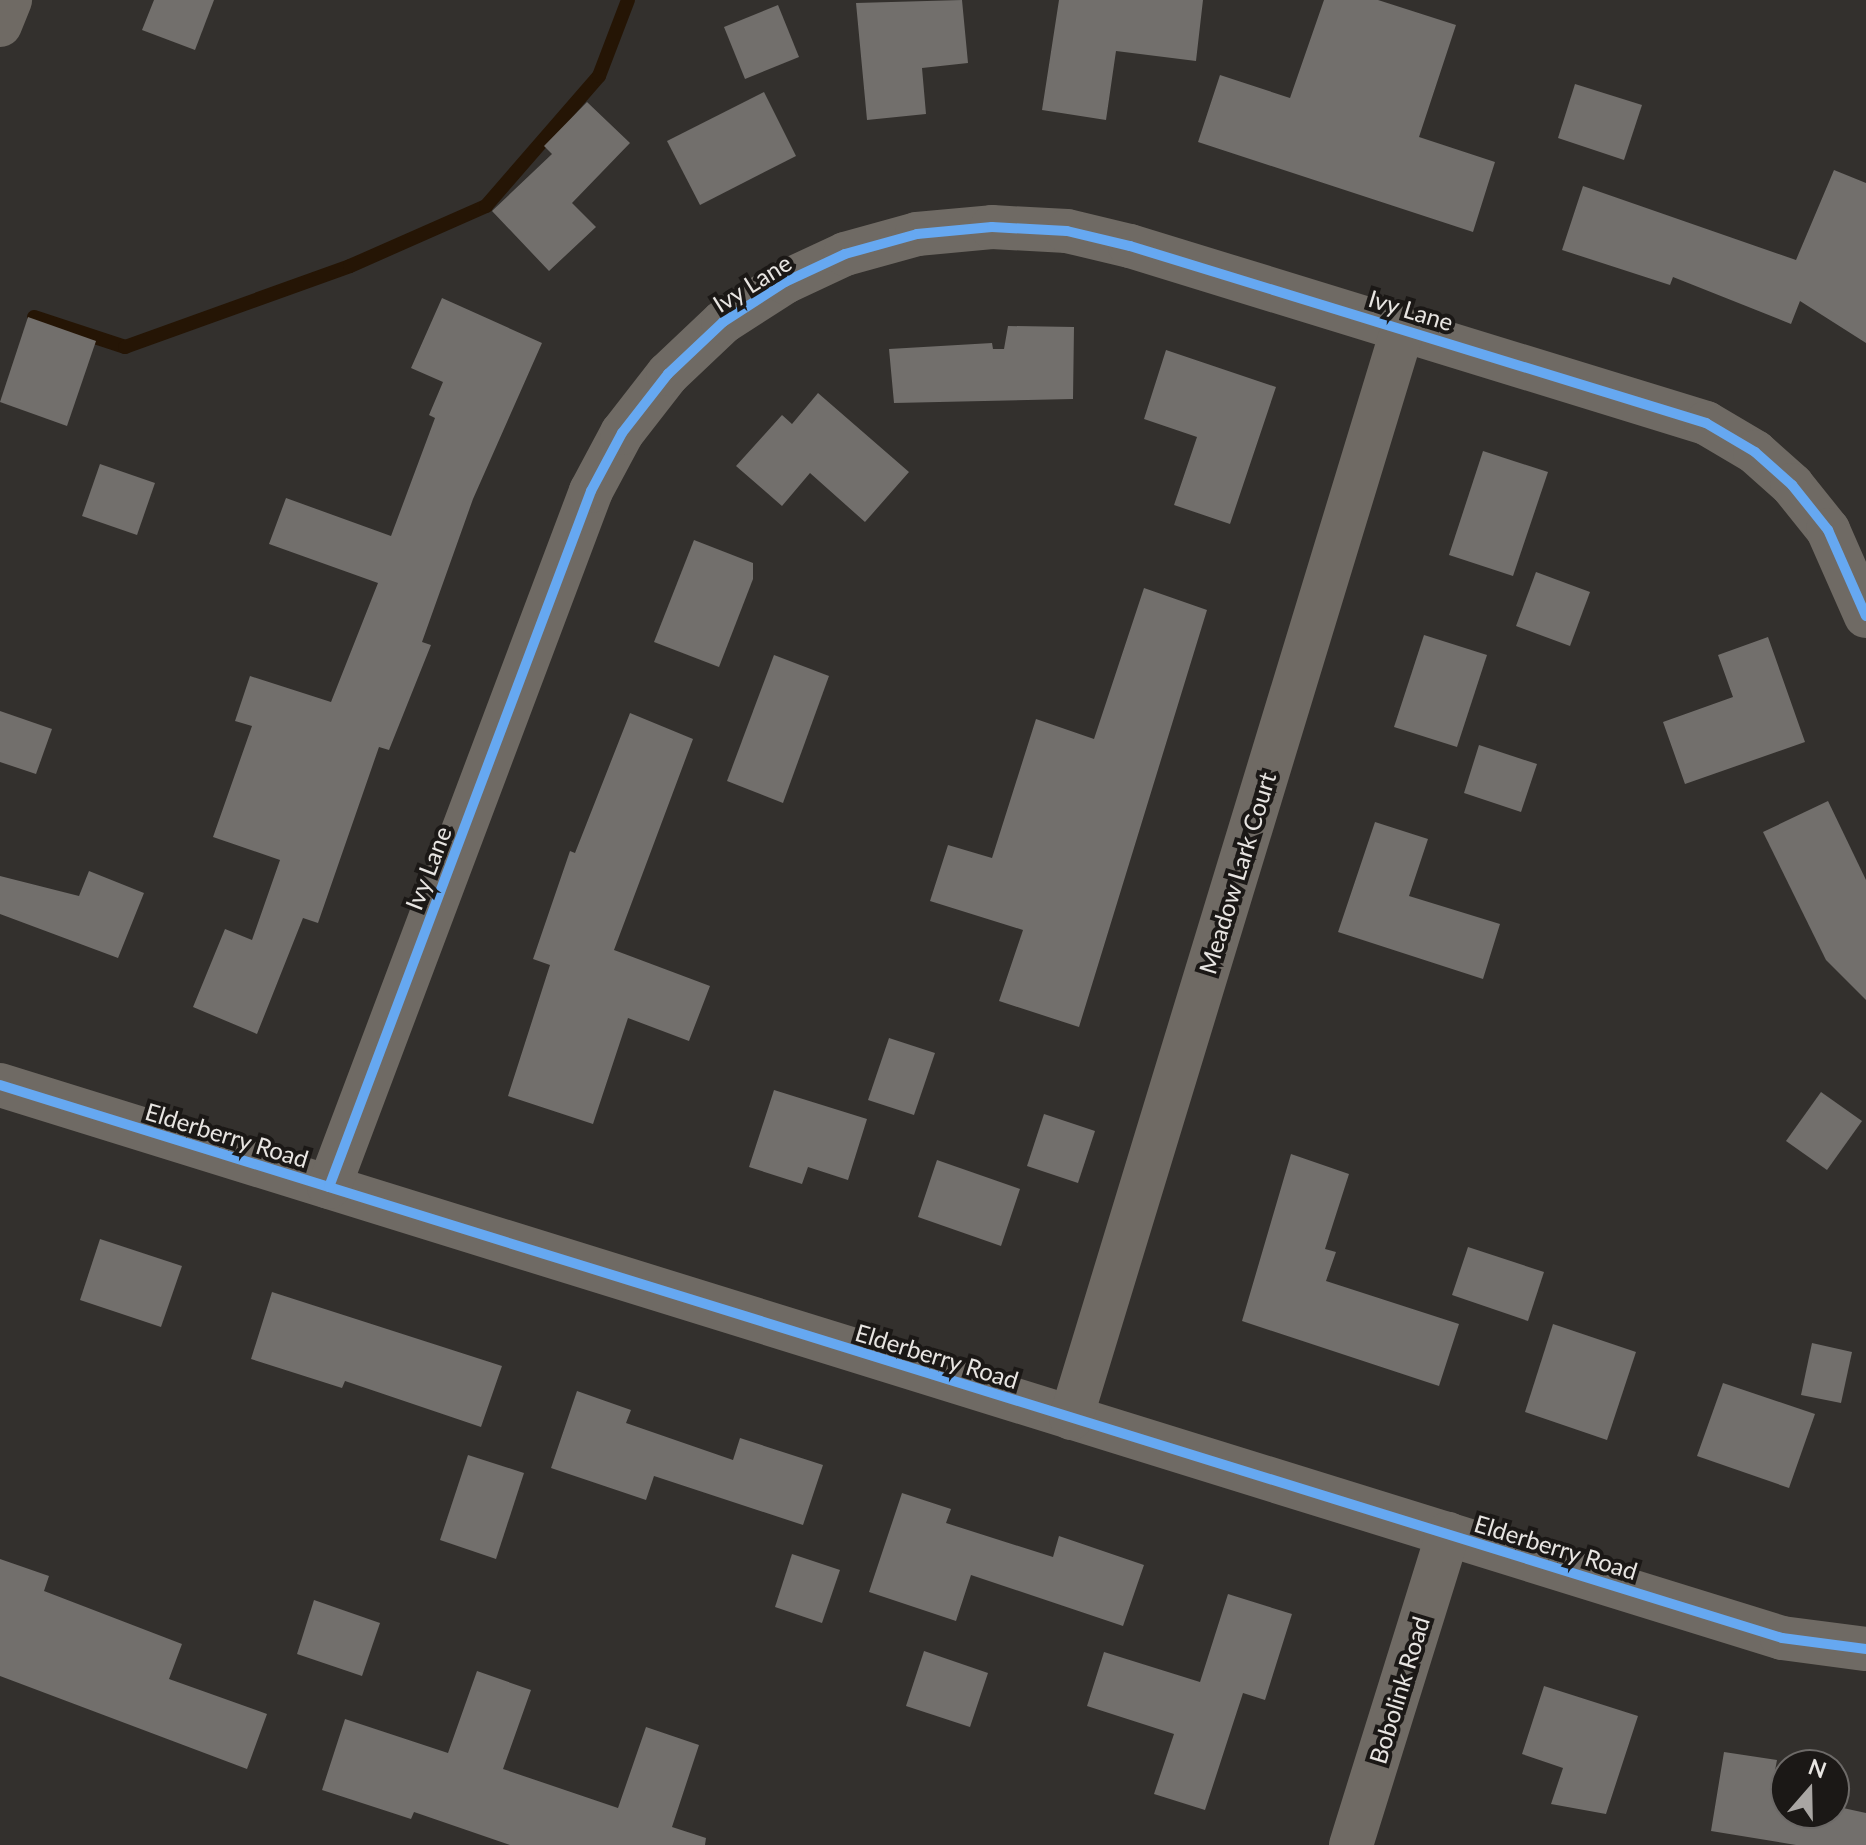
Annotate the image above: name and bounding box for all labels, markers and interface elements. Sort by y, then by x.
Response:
street label: Ivy Lane [707,248,797,318]
street label: Ivy Lane [1365,283,1457,337]
street label: Meadow Lark Court [1193,768,1281,978]
street label: Ivy Lane [399,822,457,914]
street label: Elderberry Road [142,1096,312,1174]
street label: Elderberry Road [852,1317,1022,1395]
street label: Elderberry Road [1471,1508,1641,1586]
street label: Bobolink Road [1363,1613,1435,1767]
north arrow [1770,1749,1850,1829]
text: N [1805,1752,1830,1783]

